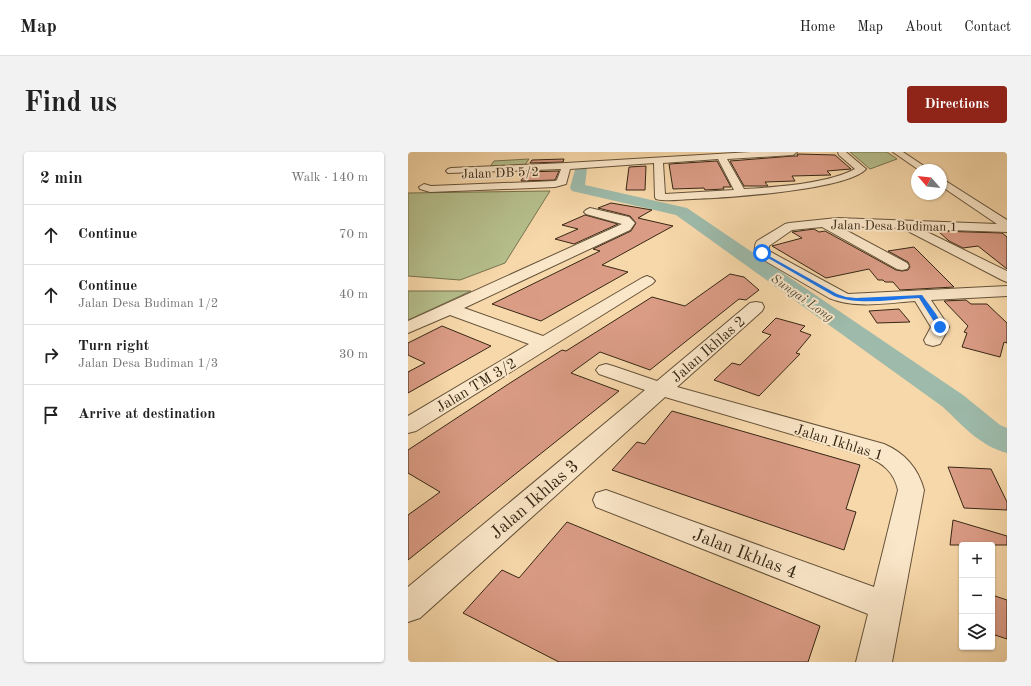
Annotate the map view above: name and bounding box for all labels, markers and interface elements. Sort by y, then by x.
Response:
text: Map [20,18,57,37]
text: Home [800,20,835,34]
text: Map [857,20,883,34]
text: About [905,20,942,34]
text: Contact [964,20,1011,34]
button: Directions [907,86,1007,123]
text: Find us [24,90,117,118]
north arrow [911,164,947,200]
street label: Jalan DB 5/2 [461,166,539,181]
text: 2 min [40,170,83,187]
text: Walk · 140 m [291,171,368,184]
street label: Jalan Desa Budiman 1 [830,219,958,234]
icon: ahead [40,224,62,246]
text: Continue [78,227,137,242]
text: 70 m [339,228,368,241]
route start [753,244,771,262]
water label: Sungai Long [769,272,836,324]
text: Continue [78,279,137,294]
icon: ahead [40,284,62,306]
text: 40 m [339,288,368,301]
text: Jalan Desa Budiman 1/2 [78,297,218,310]
street label: Jalan Ikhlas 2 [669,314,749,386]
route end [931,318,949,336]
text: Turn right [78,339,149,354]
icon: right [40,344,62,366]
text: 30 m [339,348,368,361]
street label: Jalan TM 3/2 [434,356,520,416]
text: Jalan Desa Budiman 1/3 [78,357,218,370]
icon: arrive [40,404,62,426]
text: Arrive at destination [78,407,216,422]
street label: Jalan Ikhlas 1 [792,423,885,464]
street label: Jalan Ikhlas 3 [487,457,582,543]
street label: Jalan Ikhlas 4 [690,526,799,582]
map controls [959,542,995,650]
button: + [959,542,995,578]
button: − [959,578,995,614]
button: layers [959,614,995,650]

